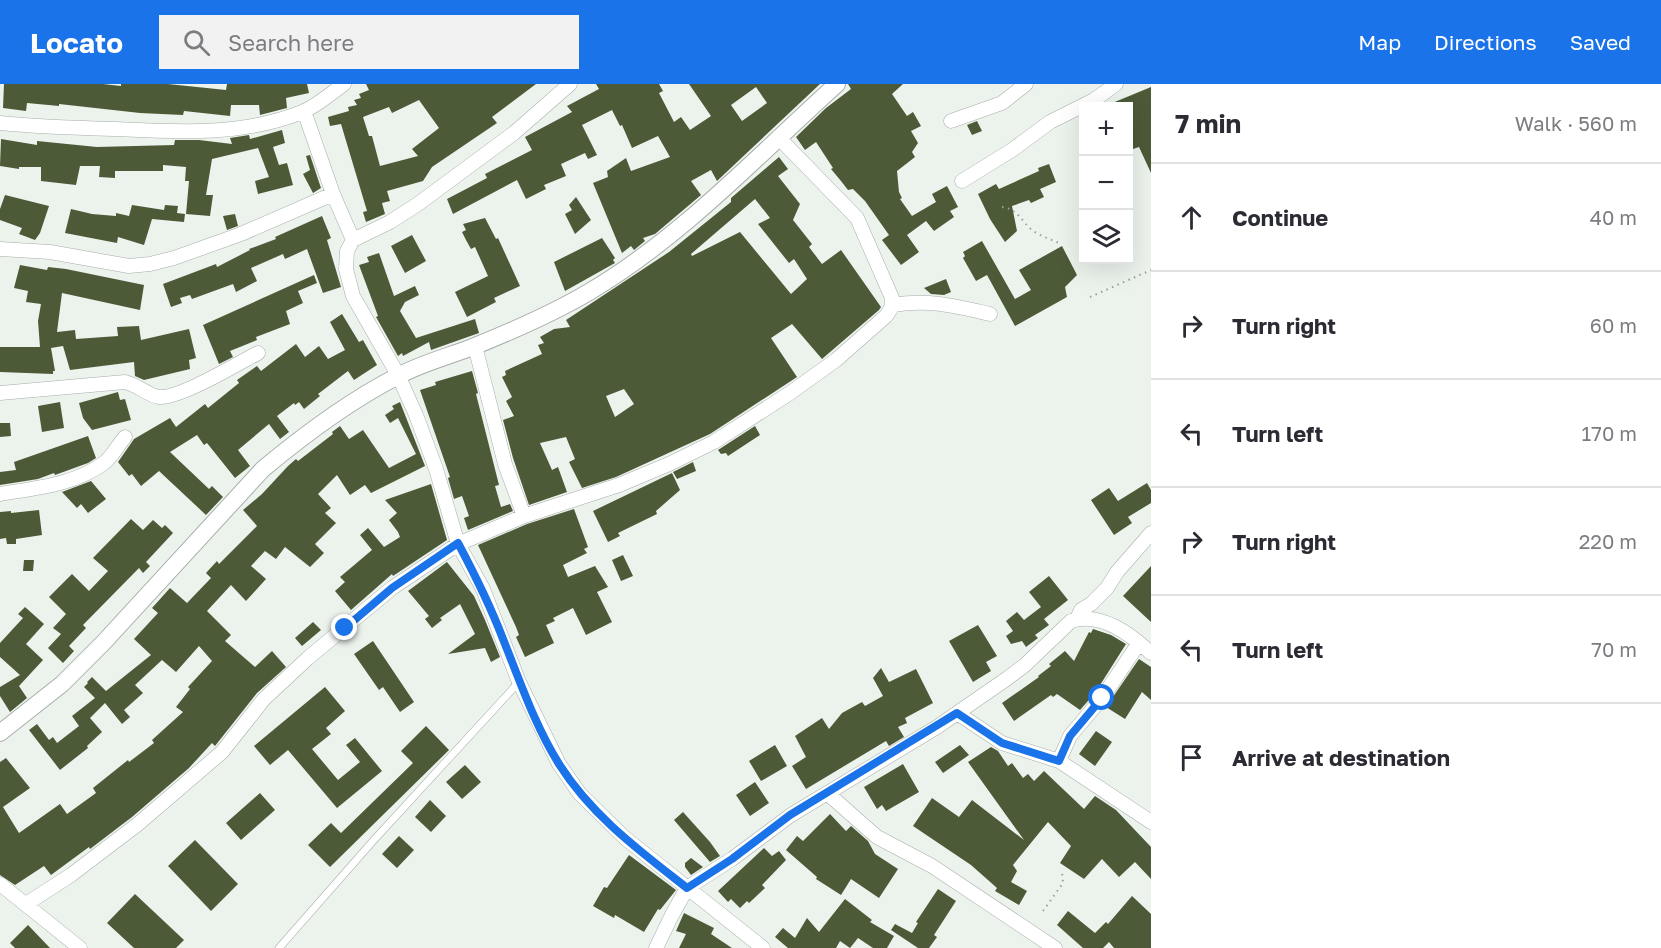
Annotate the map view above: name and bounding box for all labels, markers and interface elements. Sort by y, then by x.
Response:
search box [159,15,579,69]
text: Locato [30,26,123,59]
icon: search [180,26,213,59]
text: Search here [228,29,354,56]
text: Map [1358,29,1401,55]
text: Directions [1434,29,1537,55]
text: Saved [1570,29,1631,55]
map controls [1079,102,1133,264]
button: + [1079,102,1133,156]
text: 7 min [1175,108,1241,139]
text: Walk · 560 m [1515,111,1637,135]
button: − [1079,156,1133,210]
icon: ahead [1175,201,1208,234]
text: Continue [1232,204,1328,231]
text: 40 m [1590,205,1637,229]
button: layers [1079,210,1133,264]
icon: right [1175,309,1208,342]
text: Turn right [1232,312,1336,339]
text: 60 m [1590,313,1637,337]
icon: left [1175,417,1208,450]
text: Turn left [1232,420,1323,447]
text: 170 m [1582,421,1637,445]
icon: right [1175,525,1208,558]
text: Turn right [1232,528,1336,555]
text: 220 m [1579,529,1637,553]
route end [331,614,357,640]
icon: left [1175,633,1208,666]
text: Turn left [1232,636,1323,663]
text: 70 m [1591,637,1637,661]
route start [1088,684,1114,710]
icon: arrive [1175,741,1208,774]
text: Arrive at destination [1232,744,1450,771]

